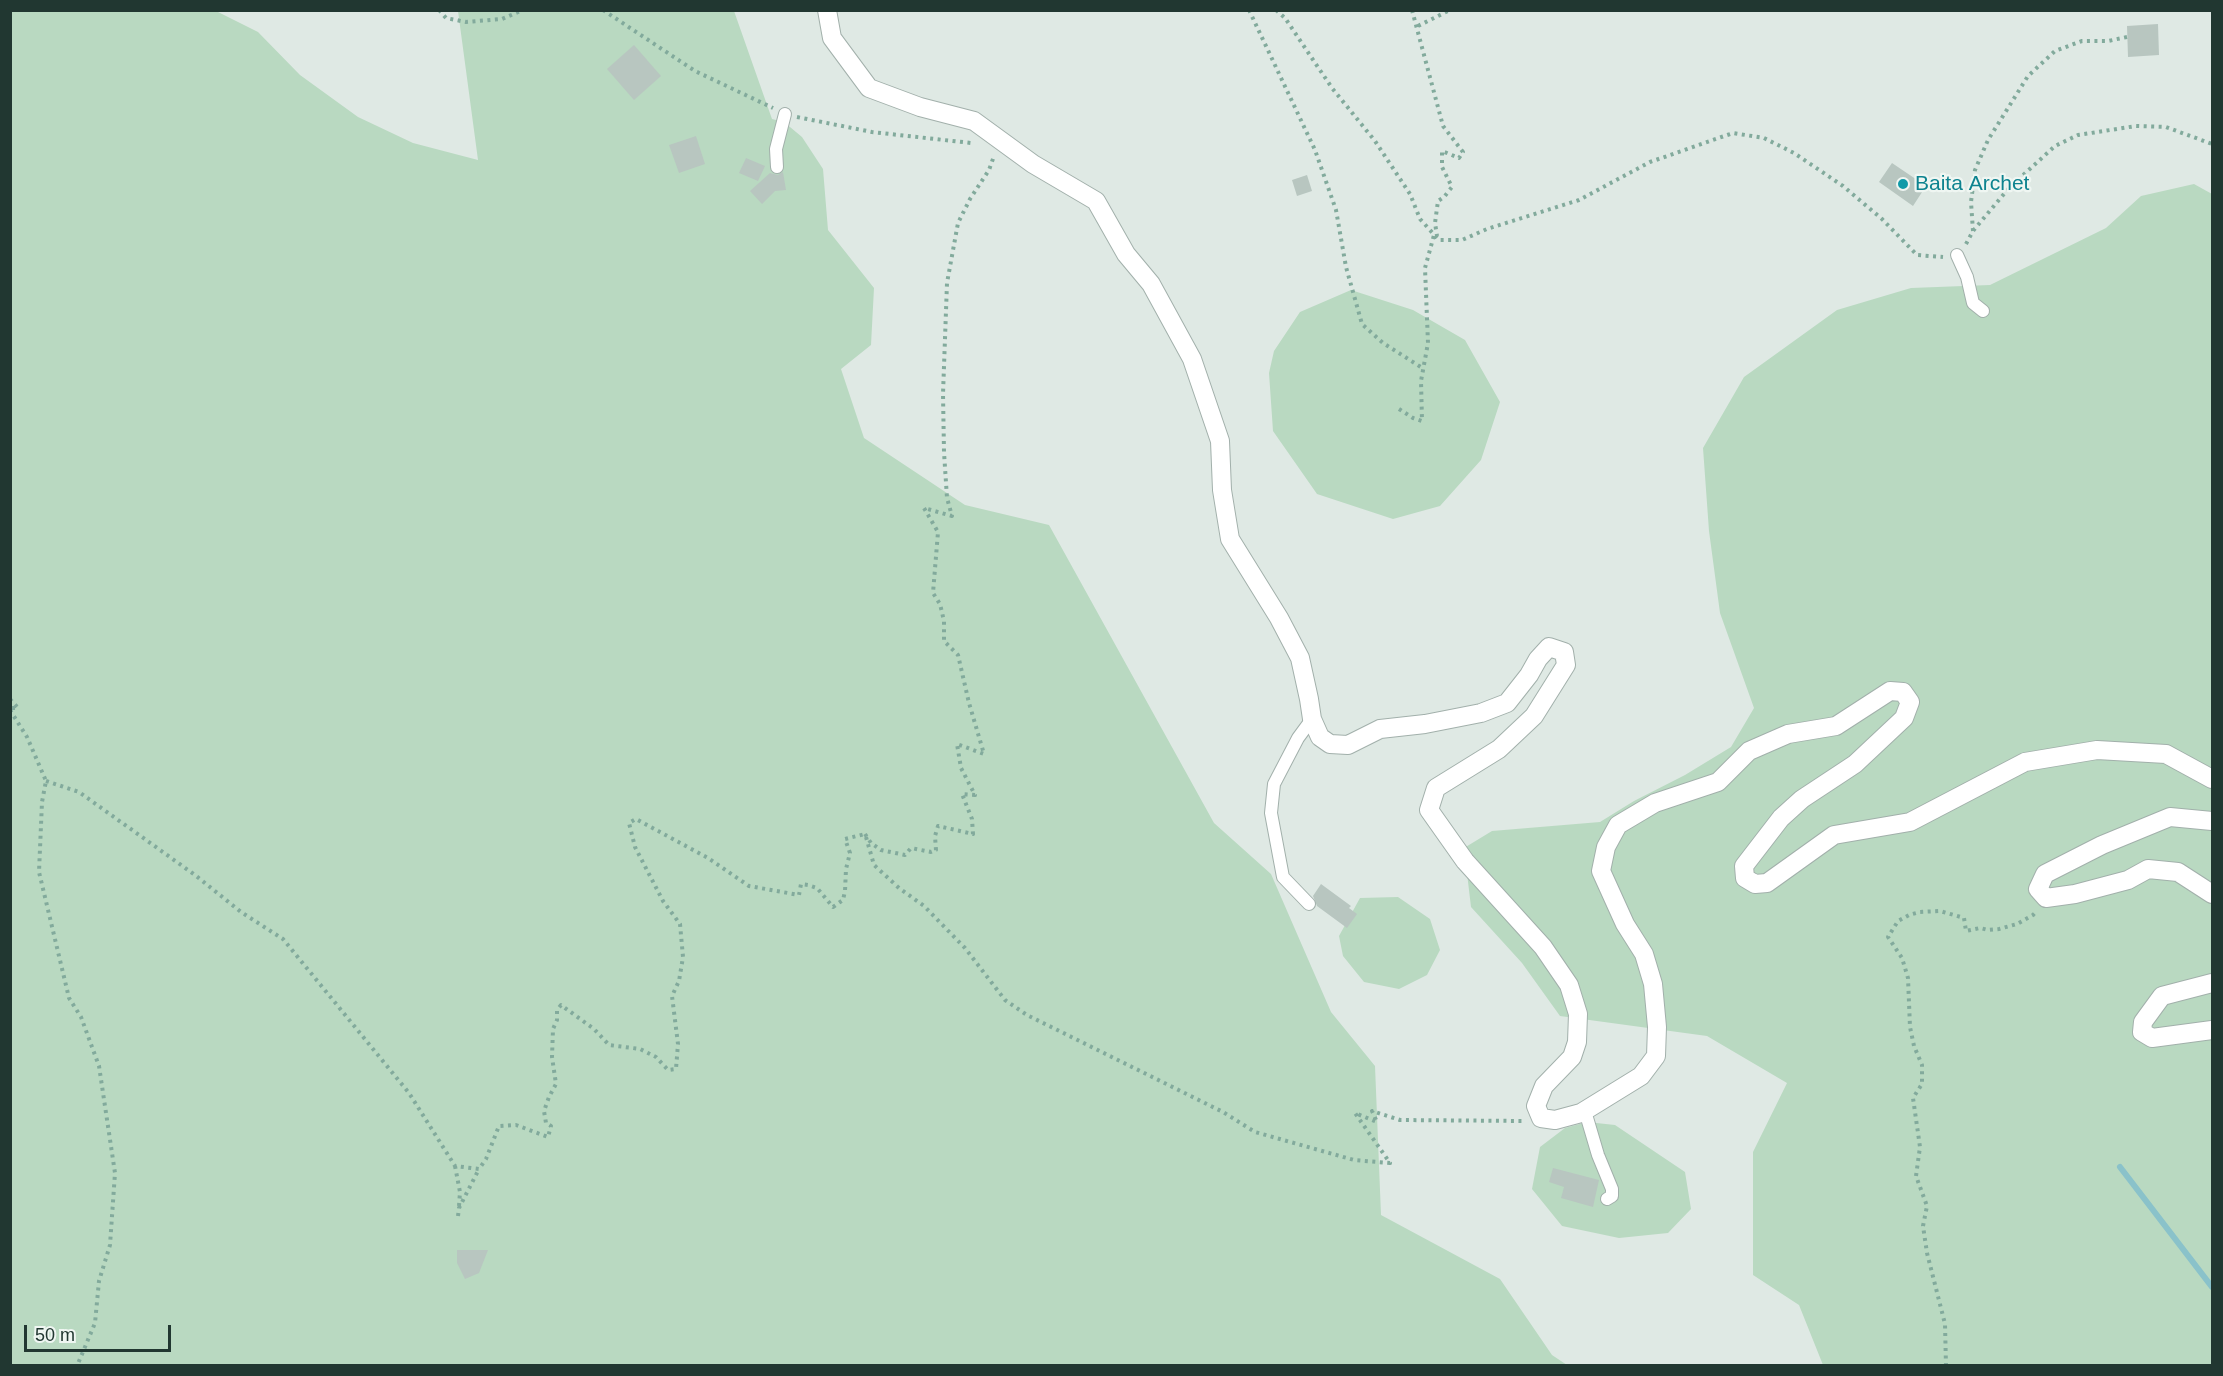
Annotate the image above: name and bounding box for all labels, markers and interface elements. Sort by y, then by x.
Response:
place label: Baita Archet [1915,171,2029,197]
marker: Baita Archet [1896,177,1910,191]
scale bar [27,1313,174,1351]
text: 50 m [35,1325,75,1345]

